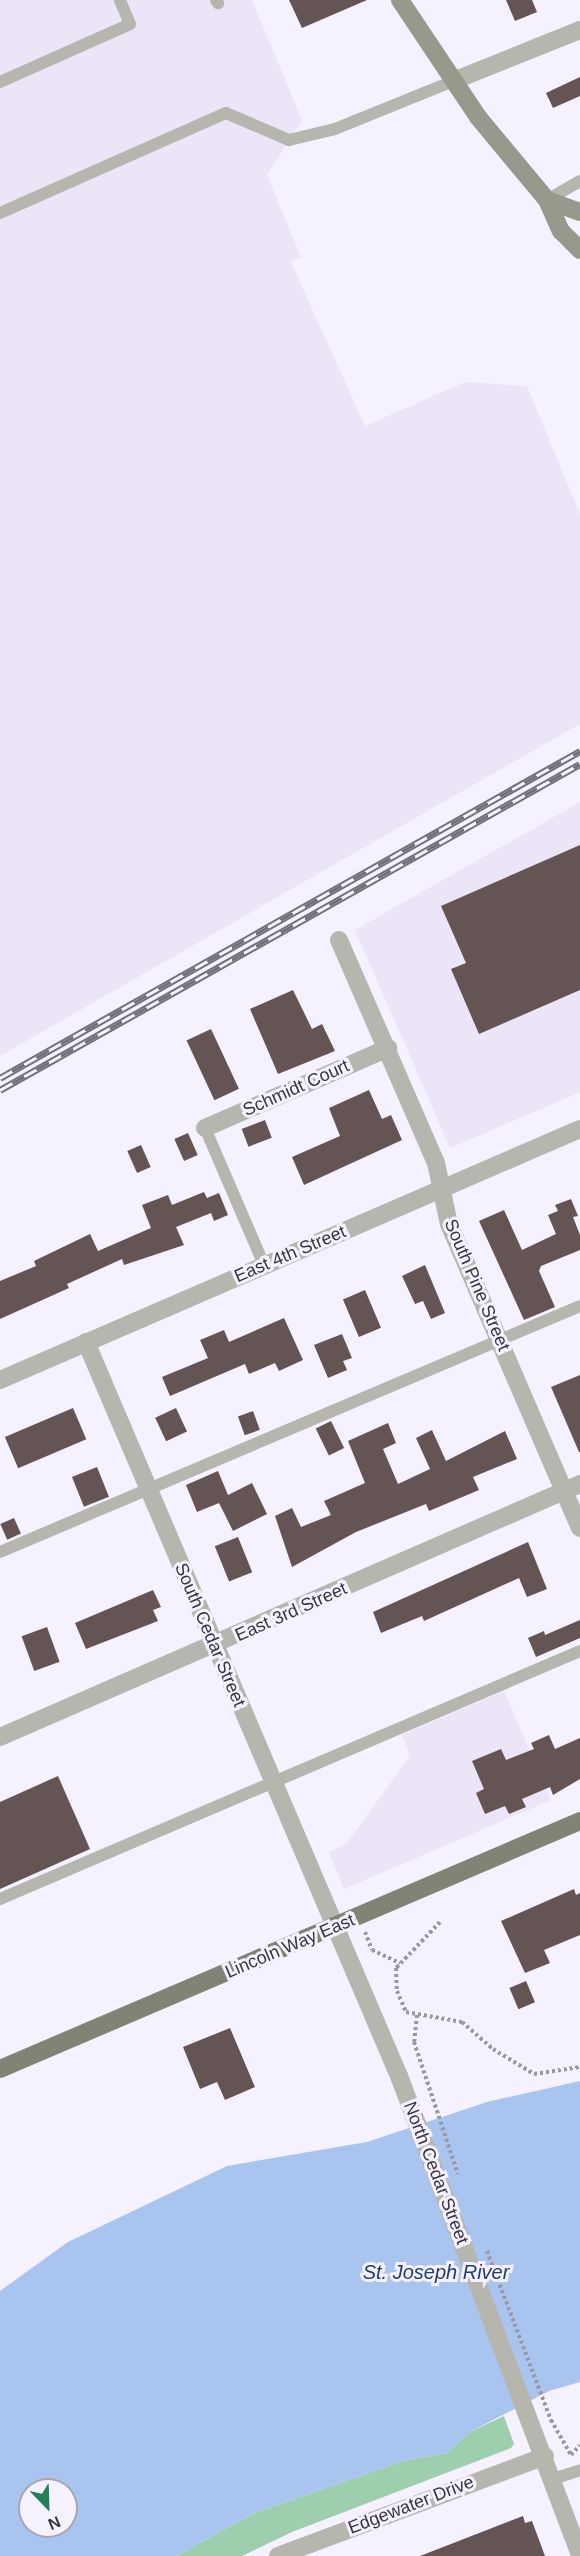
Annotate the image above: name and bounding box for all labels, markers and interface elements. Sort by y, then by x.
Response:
street label: Schmidt Court [240,1055,352,1121]
street label: South Pine Street [439,1216,515,1354]
street label: East 4th Street [231,1221,349,1287]
street label: South Cedar Street [170,1560,250,1710]
street label: East 3rd Street [232,1578,350,1646]
street label: Lincoln Way East [222,1909,358,1983]
street label: North Cedar Street [399,2099,473,2247]
water label: St. Joseph River [363,2260,509,2284]
street label: Edgewater Drive [345,2471,477,2539]
north arrow [18,2478,78,2538]
text: N [46,2513,63,2533]

